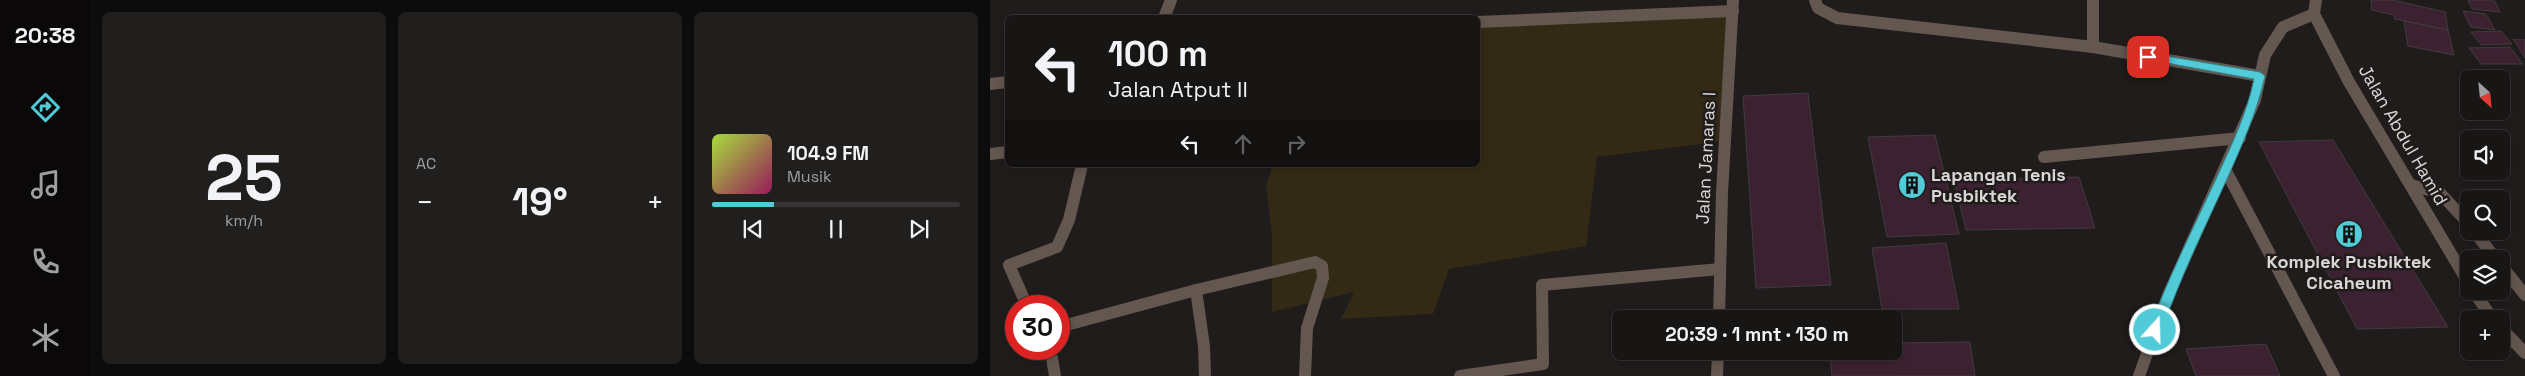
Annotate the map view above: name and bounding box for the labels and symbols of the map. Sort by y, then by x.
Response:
pin [2127,36,2169,78]
street label: Jalan Abdul Hamid [2354,60,2453,209]
north arrow [2460,70,2510,120]
street label: Jalan Jamaras I [1691,91,1720,225]
place label: Lapangan Tenis Pusbiktek [1931,163,2066,207]
building icon: Lapangan Tenis Pusbiktek [1897,170,1927,200]
building icon: Komplek Pusbiktek Cicaheum [2334,219,2364,249]
place label: Komplek Pusbiktek Cicaheum [2266,250,2432,294]
speed limit sign: 30 [1005,295,1070,360]
position arrow [2128,303,2180,355]

